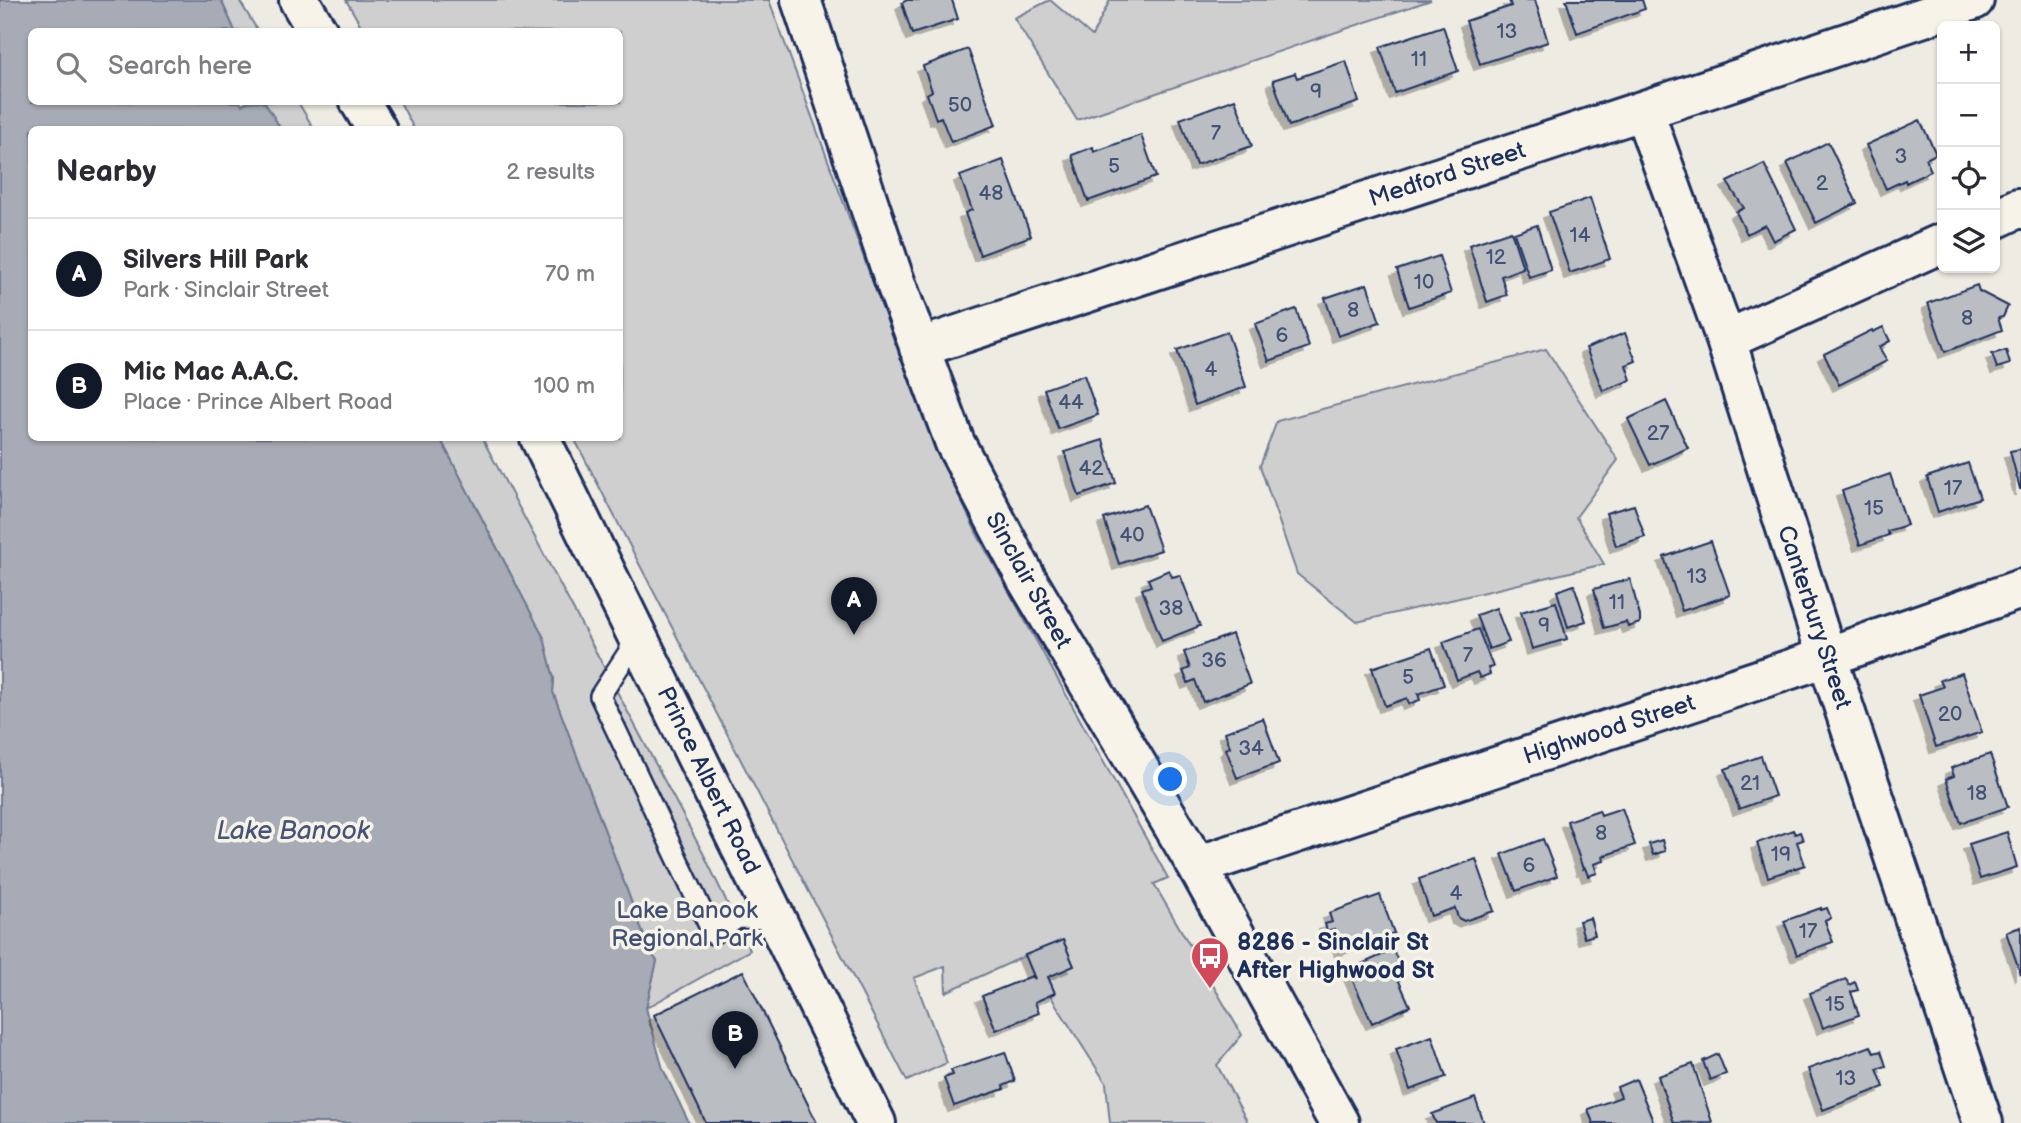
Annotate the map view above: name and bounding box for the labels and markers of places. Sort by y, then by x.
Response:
pin: A [831,577,877,635]
place label: 8286 - Sinclair St After Highwood St [1236,928,1434,985]
bus stop icon: 8286 - Sinclair St After Highwood St [1189,935,1231,990]
pin: B [712,1011,758,1069]

